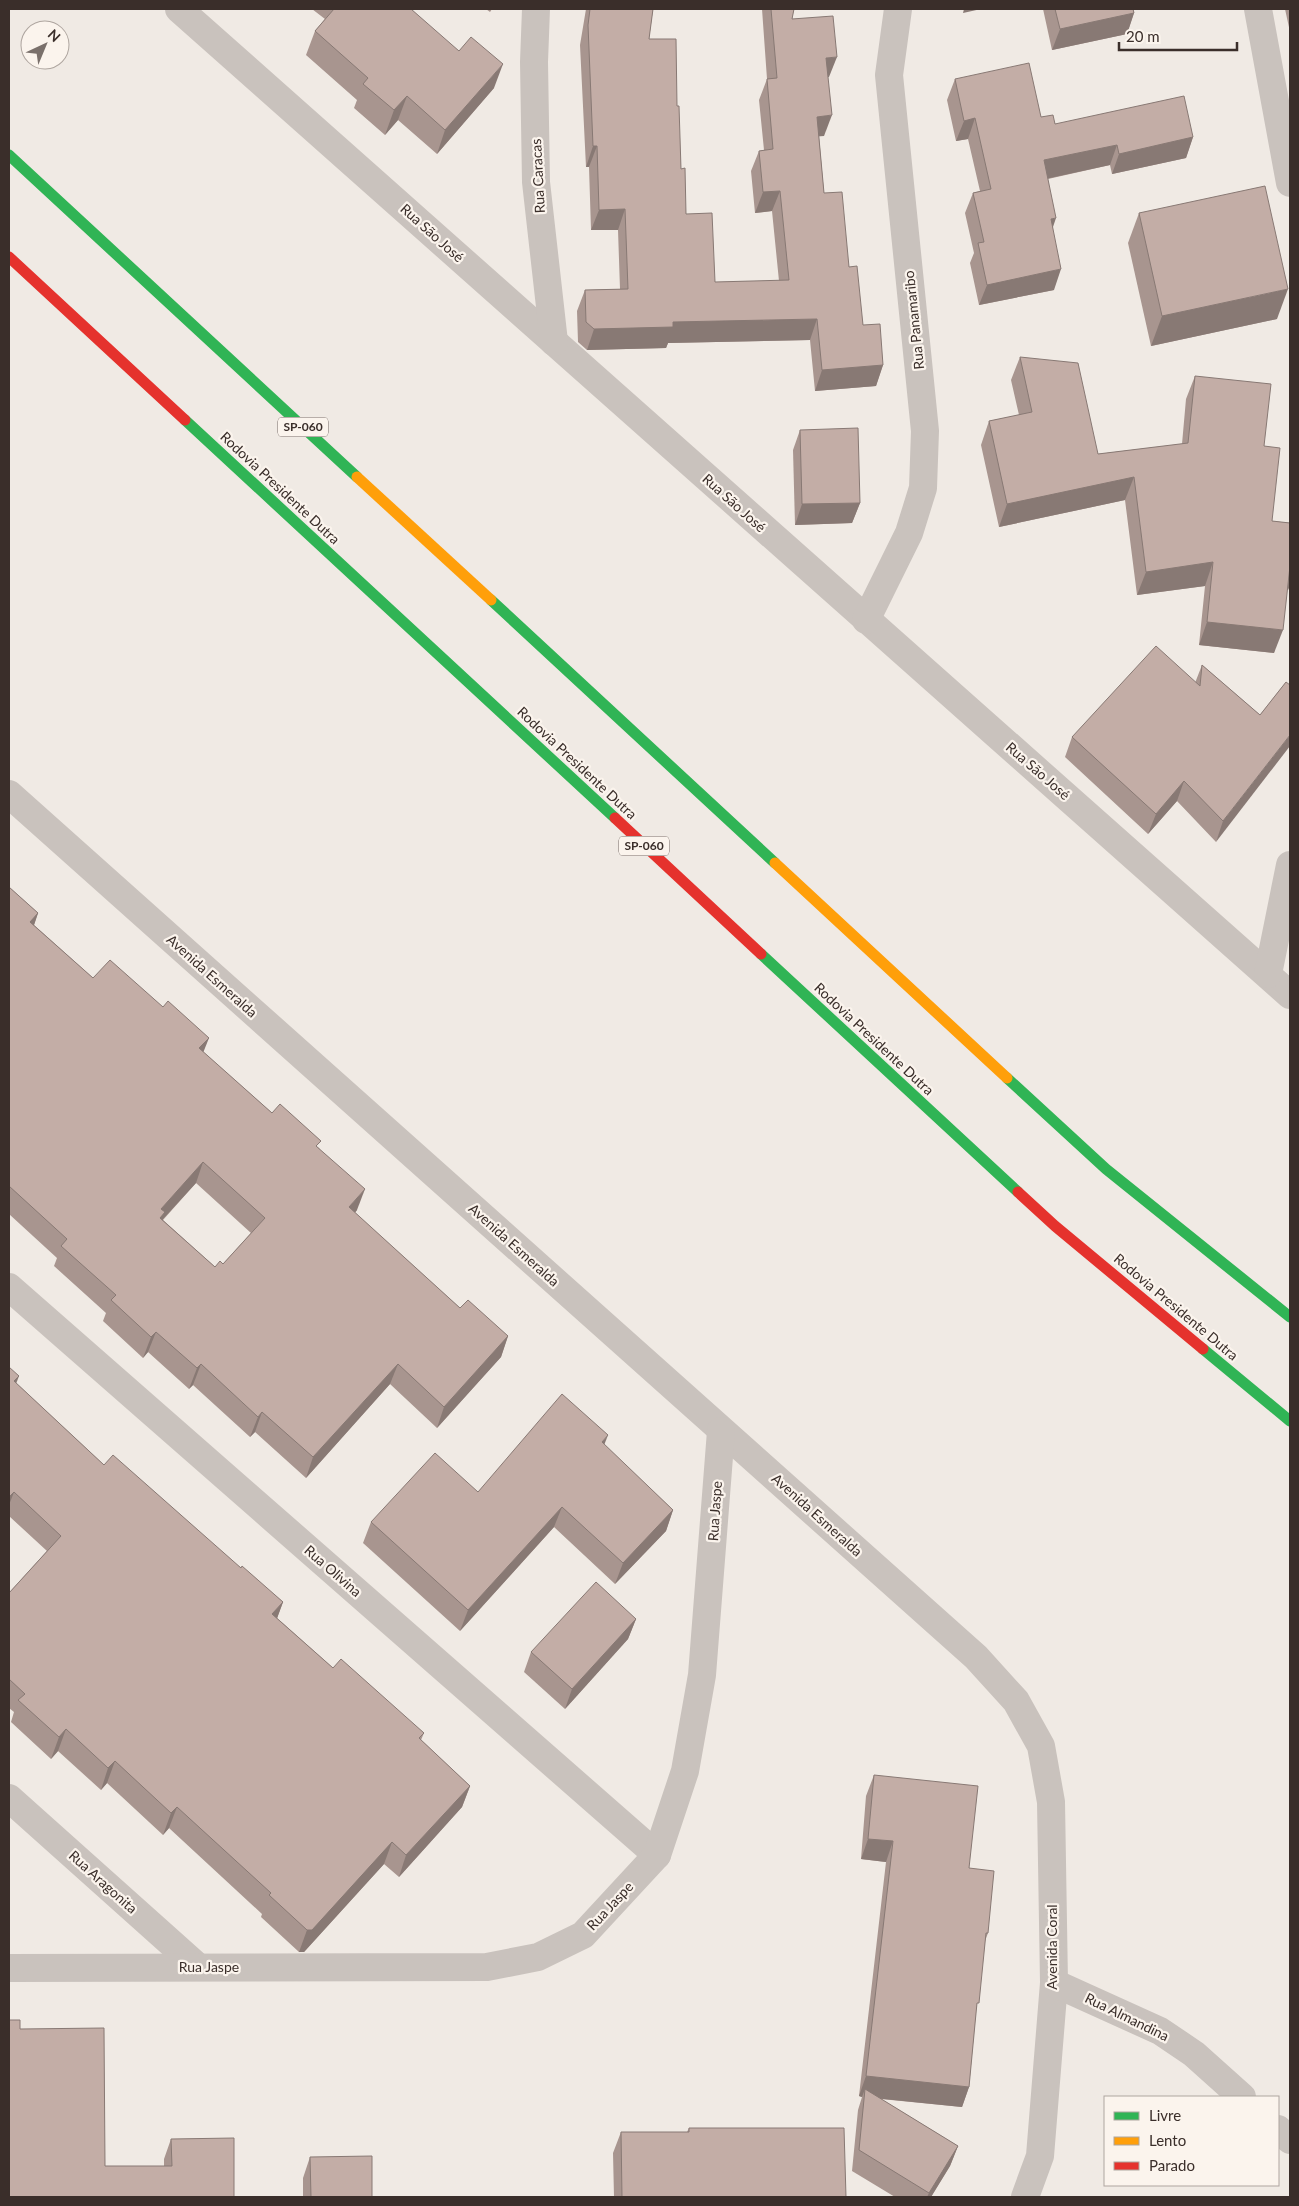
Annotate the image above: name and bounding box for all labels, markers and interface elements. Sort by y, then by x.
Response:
north arrow [20,20,70,70]
scale bar [1119,20,1236,52]
text: N [45,25,64,45]
text: 20 m [1126,27,1160,45]
street label: Rua Caracas [527,138,548,214]
street label: Rua São José [397,200,468,266]
street label: Rua Panamaribo [900,270,927,370]
road number: SP-060 [278,418,328,437]
street label: Rodovia Presidente Dutra [217,428,344,547]
street label: Rua São José [699,470,770,536]
street label: Rodovia Presidente Dutra [514,703,641,822]
street label: Rua São José [1003,738,1074,803]
road number: SP-060 [619,836,669,856]
street label: Avenida Esmeralda [164,931,261,1021]
street label: Rodovia Presidente Dutra [811,979,938,1098]
street label: Avenida Esmeralda [466,1200,563,1290]
street label: Rodovia Presidente Dutra [1111,1250,1242,1364]
street label: Avenida Esmeralda [769,1470,866,1560]
street label: Rua Jaspe [704,1480,725,1542]
street label: Rua Olivina [301,1541,365,1600]
street label: Rua Aragonita [66,1847,141,1917]
street label: Rua Jaspe [583,1878,636,1934]
street label: Avenida Coral [1043,1904,1060,1990]
street label: Rua Jaspe [179,1958,239,1975]
street label: Rua Almandina [1082,1989,1172,2044]
legend [1104,2096,1279,2186]
text: Livre [1149,2106,1181,2124]
text: Lento [1149,2131,1186,2149]
text: Parado [1149,2156,1195,2174]

